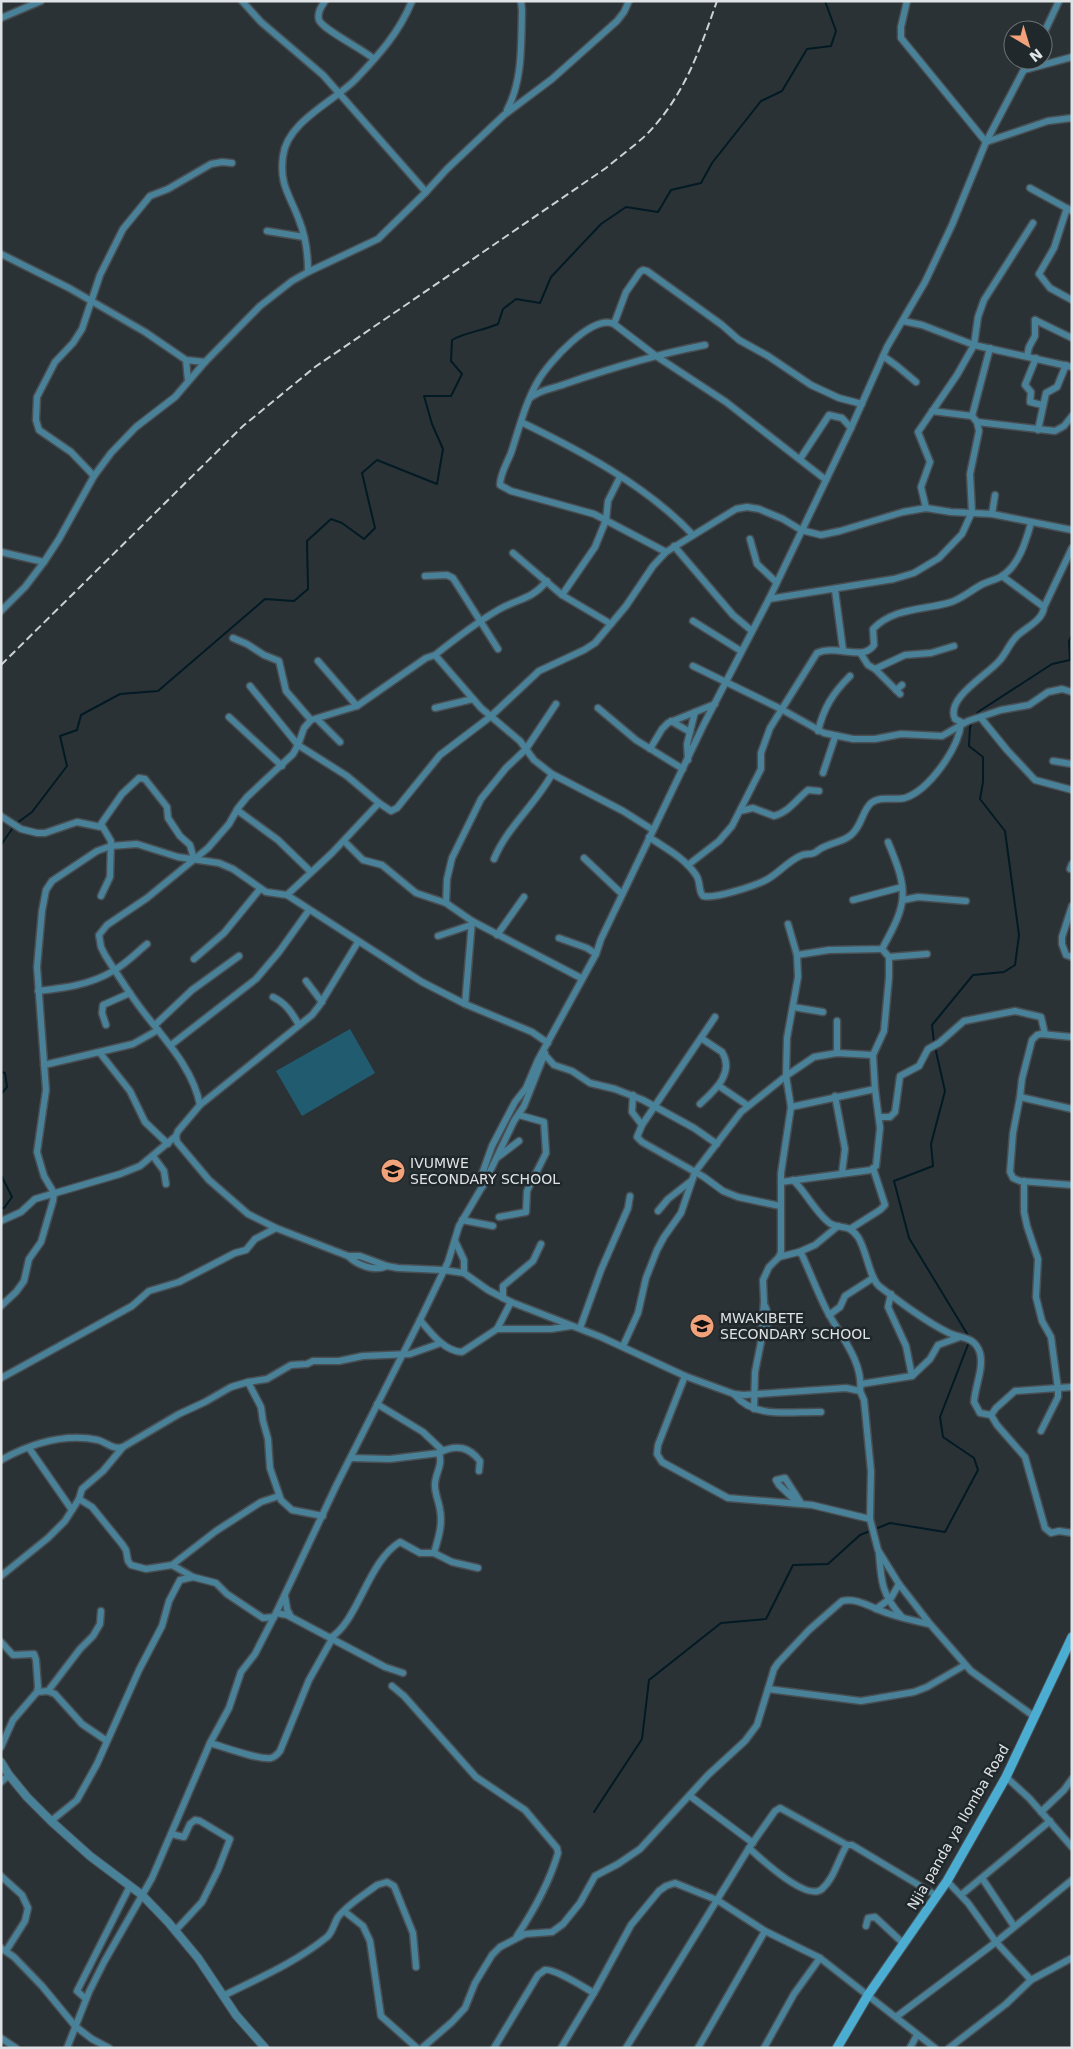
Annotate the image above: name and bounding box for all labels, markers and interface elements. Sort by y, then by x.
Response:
north arrow [1003,20,1053,70]
text: N [1026,45,1046,65]
place label: IVUMWE SECONDARY SCHOOL [410,1155,560,1187]
school or university icon: IVUMWE SECONDARY SCHOOL [380,1158,406,1184]
place label: MWAKIBETE SECONDARY SCHOOL [720,1310,870,1342]
school or university icon: MWAKIBETE SECONDARY SCHOOL [689,1313,715,1339]
street label: Njia panda ya Ilomba Road [904,1742,1012,1912]

